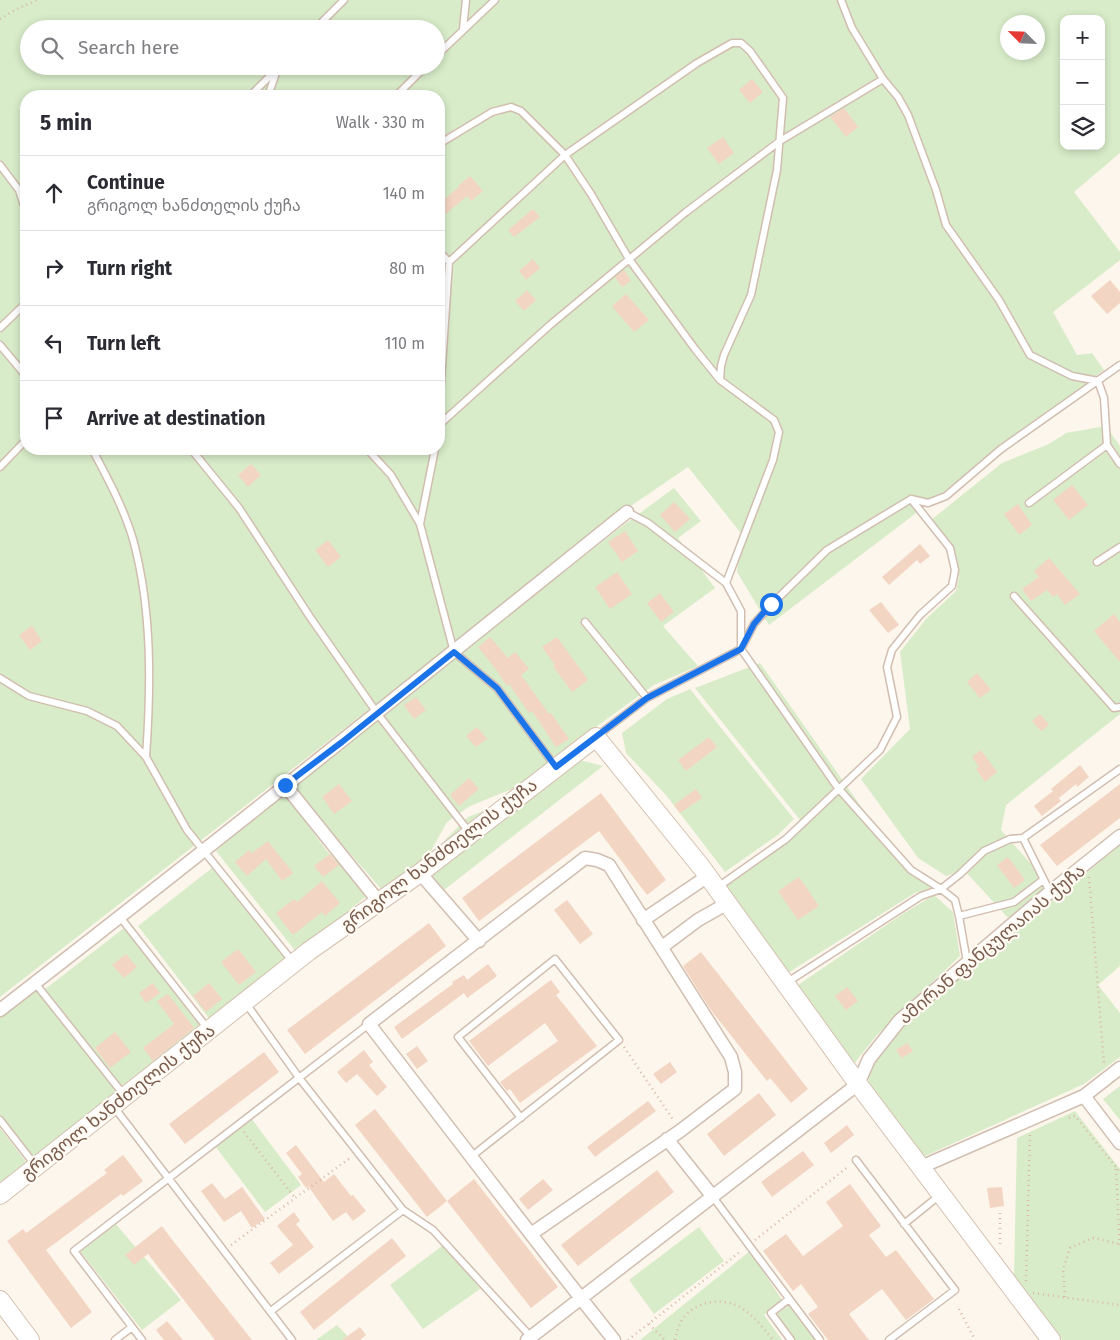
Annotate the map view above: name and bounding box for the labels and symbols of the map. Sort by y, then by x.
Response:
north arrow [1000,15,1045,60]
route start [760,593,783,616]
route end [274,774,297,797]
street label: გრიგოლ ხანძთელის ქუჩა [336,774,542,936]
street label: ამირან ფანცულაიას ქუჩა [894,859,1090,1029]
street label: გრიგოლ ხანძთელის ქუჩა [16,1019,220,1185]

